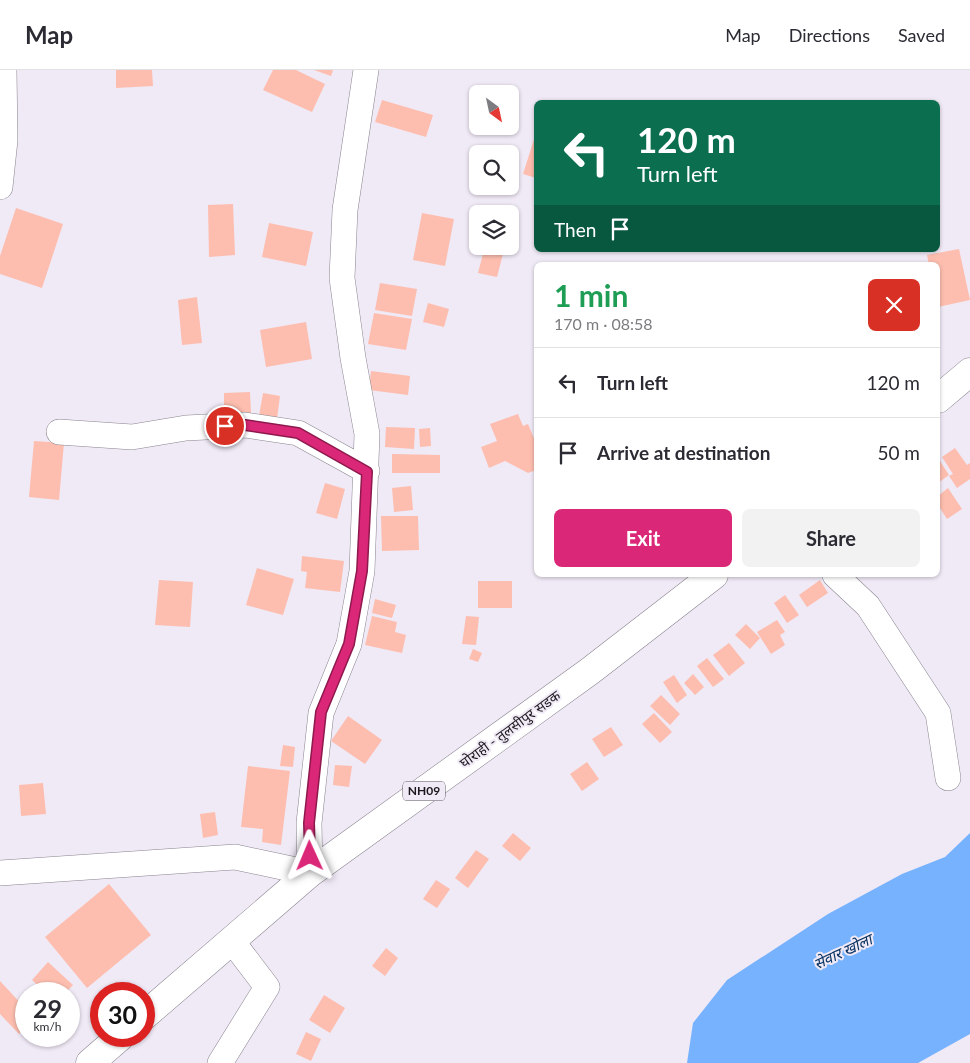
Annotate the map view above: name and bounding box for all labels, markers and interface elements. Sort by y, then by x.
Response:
text: Map [25,20,73,49]
text: Map [725,24,761,46]
text: Directions [789,24,870,46]
text: Saved [898,24,945,46]
north arrow [469,85,519,135]
map controls [469,85,519,255]
text: 120 m [637,118,736,160]
icon: left [554,120,619,185]
button: search [469,145,519,195]
text: Turn left [637,160,718,187]
button: layers [469,205,519,255]
icon: arrive [606,215,634,243]
text: Then [554,218,596,241]
text: 1 min [554,277,628,313]
button: close [868,279,920,331]
text: 170 m · 08:58 [554,314,653,333]
icon: left [554,369,582,397]
text: Turn left [597,371,668,394]
text: 120 m [866,371,920,394]
pin [204,405,246,447]
icon: arrive [211,412,239,440]
icon: arrive [554,439,582,467]
text: Arrive at destination [597,441,770,464]
text: 50 m [877,441,920,464]
button: Exit [554,509,732,567]
button: Share [742,509,920,567]
street label: घोराही - तुलसीपुर सडक [456,686,565,772]
road number: NH09 [403,781,445,800]
position arrow [283,829,335,881]
water label: सेवार खोला [811,928,877,972]
speed limit sign: 30 [90,982,155,1047]
text: 29 [33,993,62,1023]
text: km/h [33,1019,62,1034]

